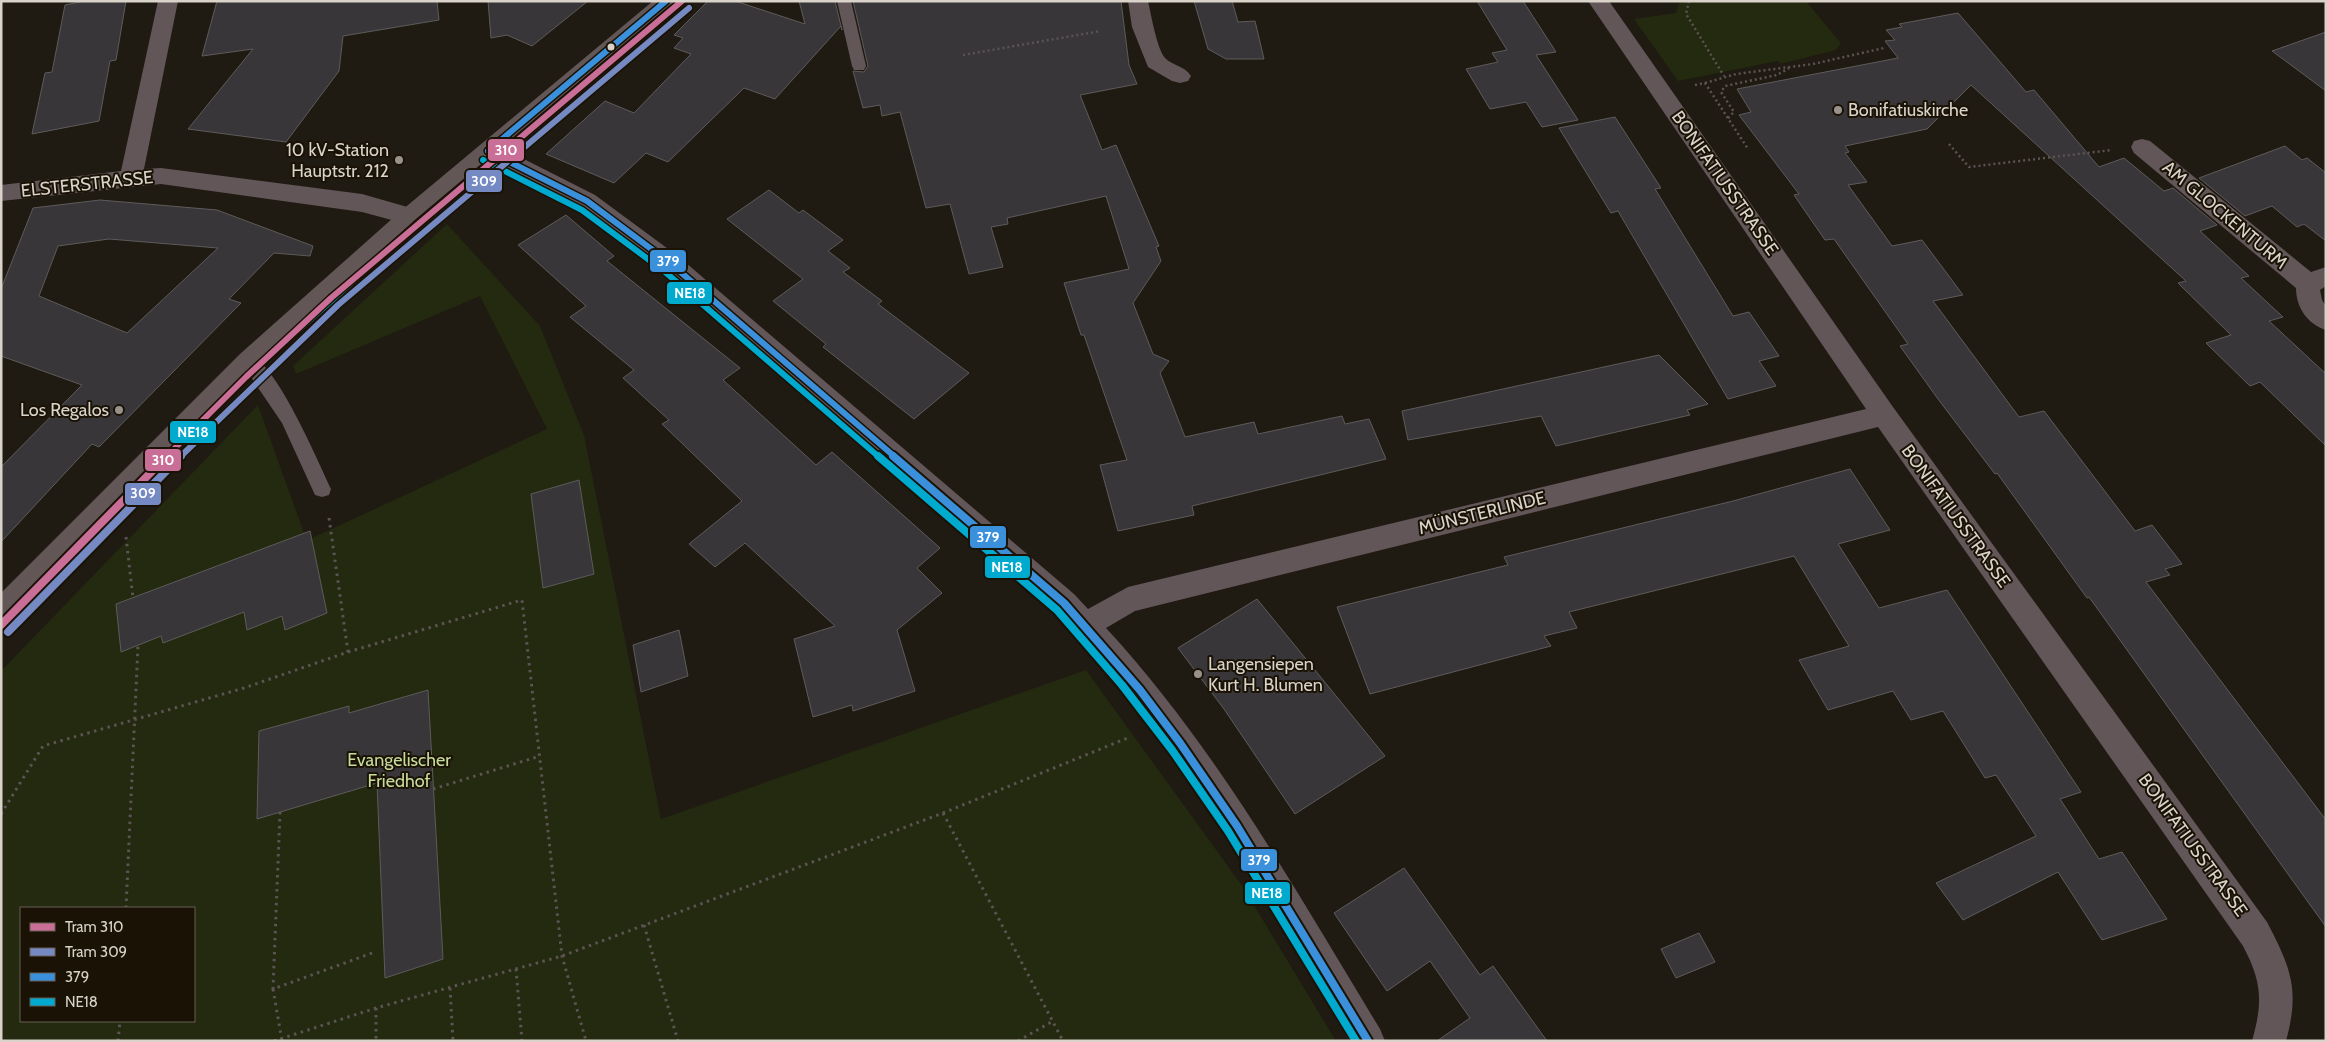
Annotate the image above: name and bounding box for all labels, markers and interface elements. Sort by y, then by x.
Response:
unlabelled marker [606,42,616,52]
place label: Bonifatiuskirche [1848,99,1968,121]
marker: Bonifatiuskirche [1832,104,1844,116]
street label: BONIFATIUSSTRASSE [1667,107,1783,259]
line badge: 310 [487,138,525,162]
place label: 10 kV-Station Hauptstr. 212 [286,139,389,182]
text: 310 [495,141,517,159]
marker: 10 kV-Station Hauptstr. 212 [393,154,405,166]
street label: AM GLOCKENTURM [2158,156,2292,274]
street label: ELSTERSTRASSE [20,166,154,202]
line badge: 309 [465,169,503,193]
text: 309 [471,172,497,190]
line badge: 379 [649,249,687,273]
text: 379 [657,252,679,270]
line badge: NE18 [666,281,713,305]
text: NE18 [674,284,706,302]
place label: Los Regalos [20,399,109,421]
marker: Los Regalos [113,404,125,416]
line badge: NE18 [169,420,217,444]
text: NE18 [177,423,209,441]
street label: BONIFATIUSSTRASSE [1897,440,2015,592]
line badge: 310 [144,448,182,472]
text: 310 [152,451,174,469]
line badge: 309 [124,482,162,506]
text: 309 [130,484,156,502]
street label: MÜNSTERLINDE [1416,487,1548,539]
line badge: 379 [969,525,1007,549]
text: 379 [977,528,999,546]
line badge: NE18 [984,555,1031,579]
text: NE18 [991,558,1023,576]
place label: Langensiepen Kurt H. Blumen [1208,653,1323,696]
marker: Langensiepen Kurt H. Blumen [1192,668,1204,680]
park label: Evangelischer Friedhof [347,749,451,792]
street label: BONIFATIUSSTRASSE [2134,769,2252,921]
line badge: 379 [1240,848,1278,872]
text: 379 [1248,851,1270,869]
line badge: NE18 [1244,881,1291,905]
text: NE18 [1251,884,1283,902]
legend [20,907,195,1022]
text: Tram 310 [65,918,124,936]
text: Tram 309 [65,943,127,961]
text: 379 [65,968,89,986]
text: NE18 [65,993,98,1011]

